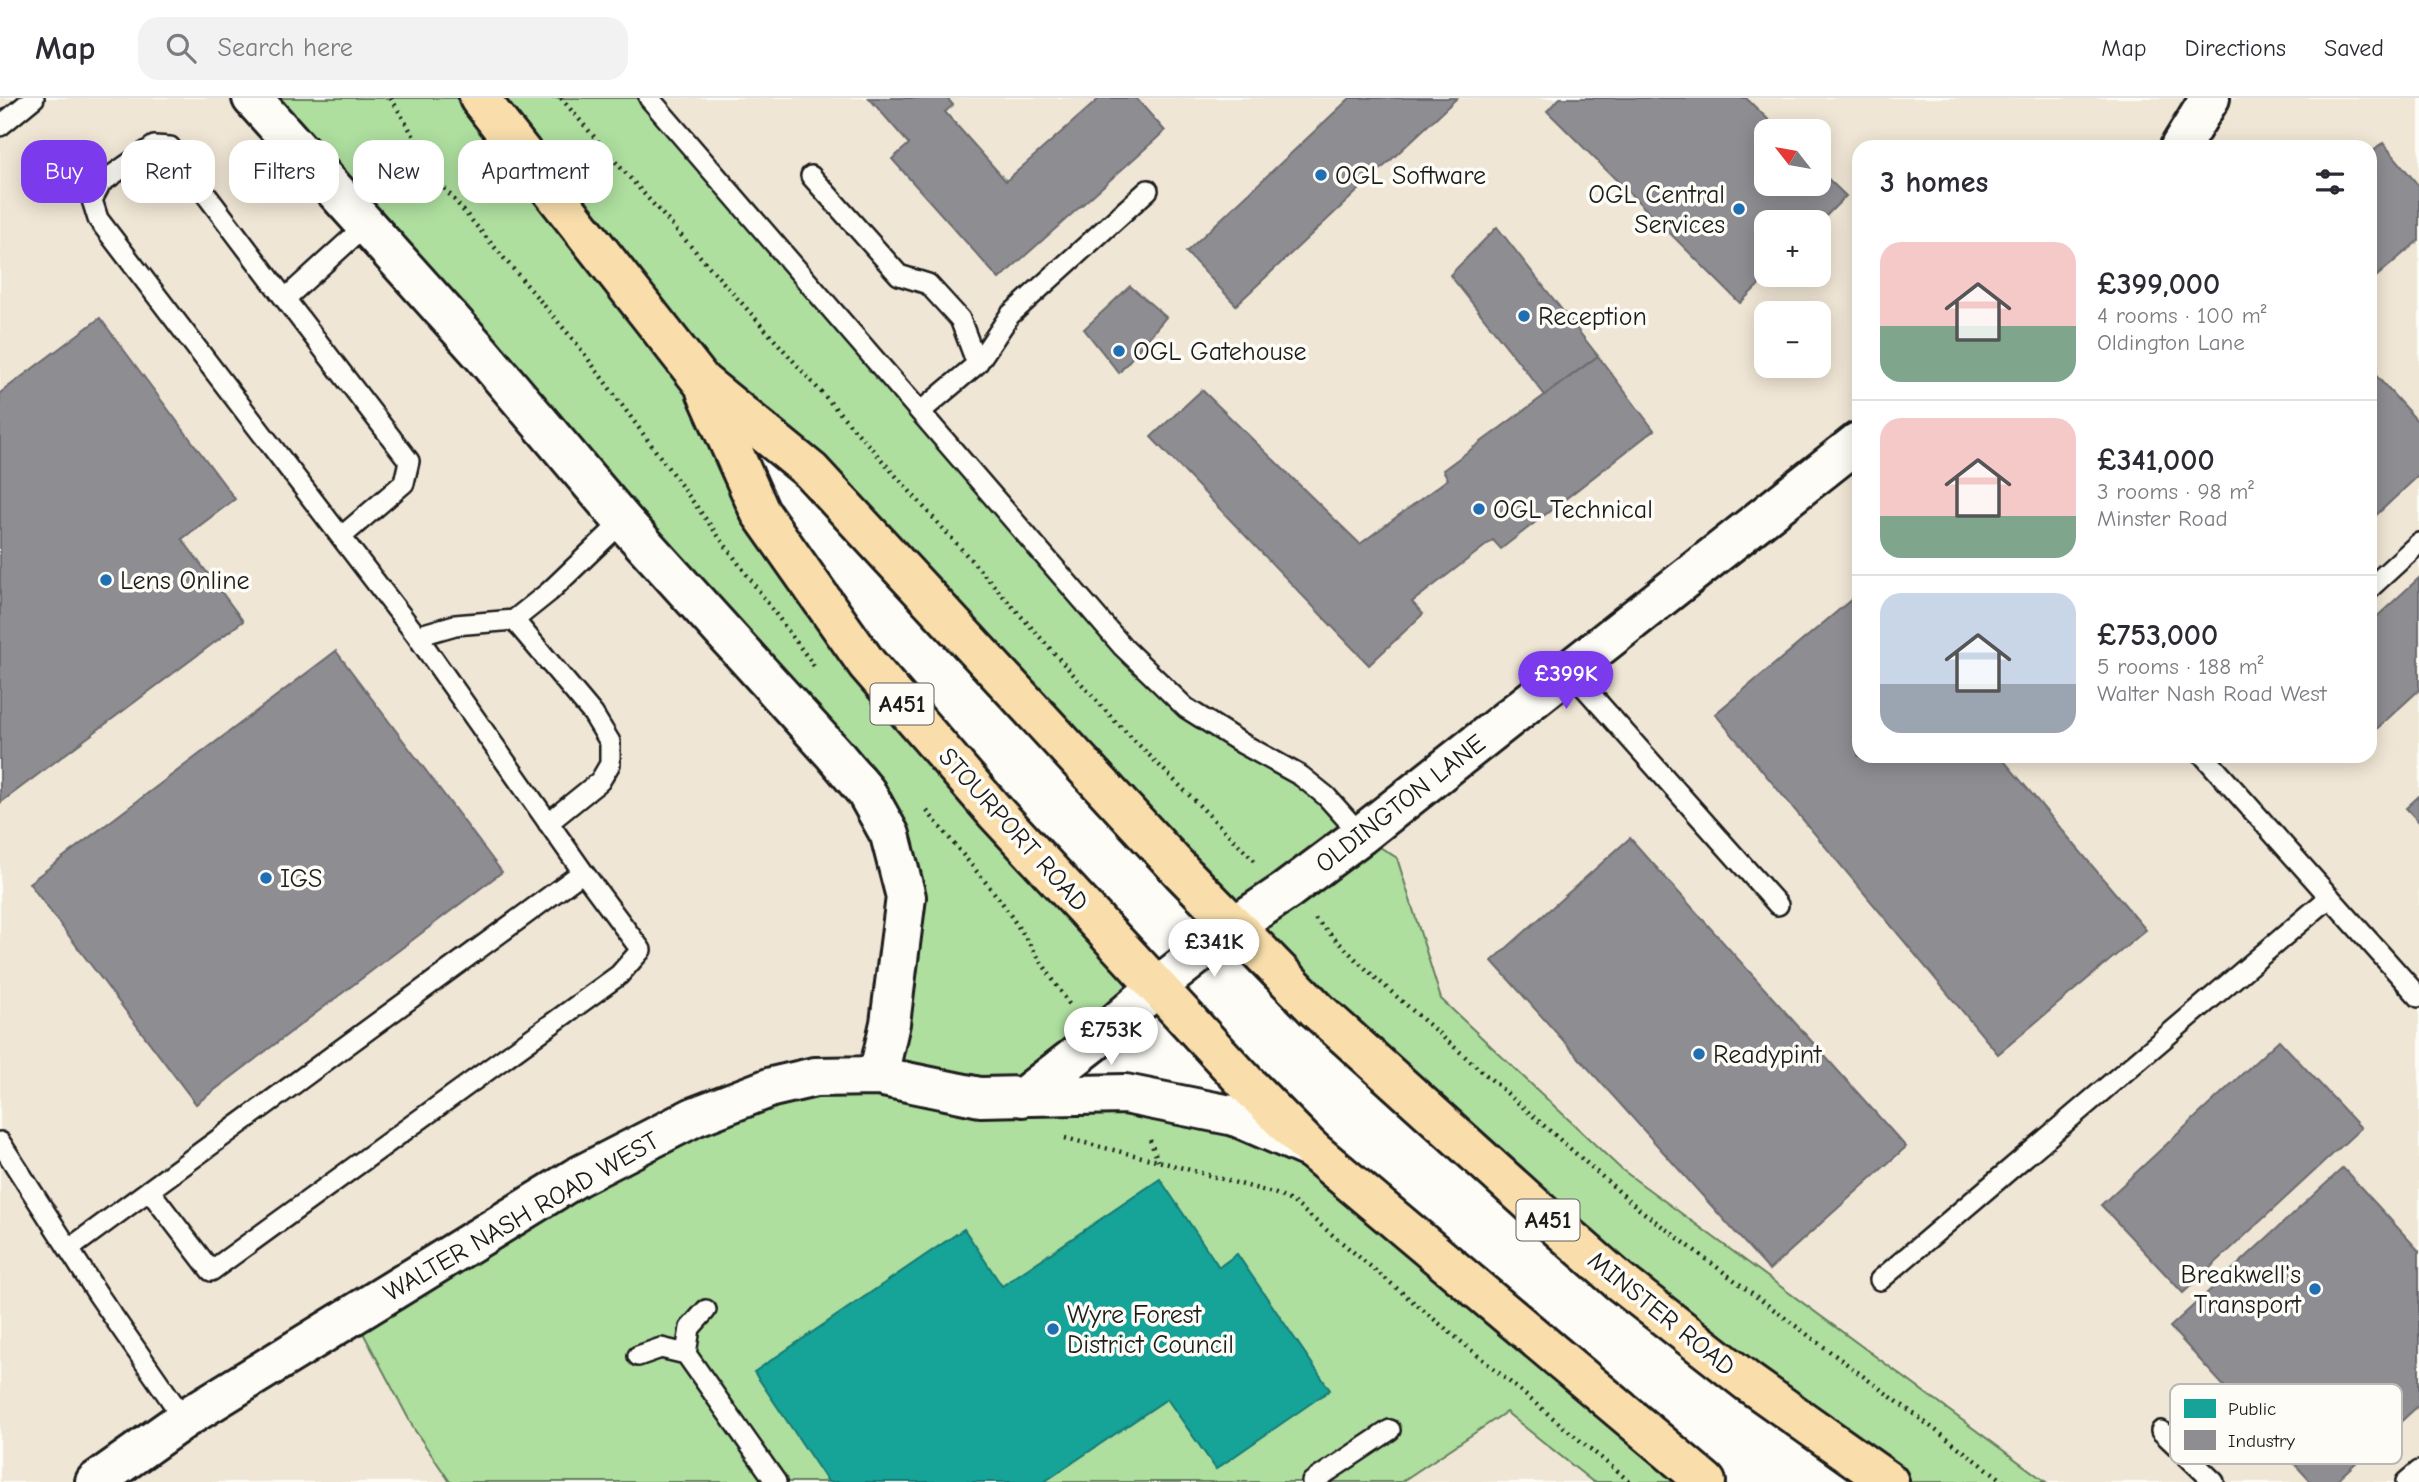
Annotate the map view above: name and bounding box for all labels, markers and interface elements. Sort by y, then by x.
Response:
search box [138,17,628,80]
text: Map [35,29,96,67]
icon: search [162,29,200,67]
text: Search here [218,33,353,63]
text: Map [2101,34,2147,62]
text: Directions [2185,34,2286,62]
text: Saved [2324,34,2384,62]
north arrow [1754,119,1830,196]
map controls [1754,119,1831,378]
chip: Buy [21,140,107,203]
chip: Rent [121,140,215,203]
chip: Filters [229,140,339,203]
chip: New [353,140,444,203]
chip: Apartment [458,140,613,203]
place label: OGL Software [1335,161,1486,191]
icon: filters [2311,163,2349,201]
text: 3 homes [1880,165,1988,200]
marker: OGL Software [1313,167,1329,183]
place label: OGL Central Services [1588,180,1725,240]
marker: OGL Central Services [1731,201,1747,217]
button: + [1754,210,1831,287]
text: £399,000 [2097,267,2220,302]
icon: home [1936,270,2020,354]
button: − [1754,301,1831,378]
place label: Reception [1538,302,1647,332]
text: 4 rooms · 100 m² [2097,302,2266,329]
marker: Reception [1516,308,1532,324]
text: Oldington Lane [2097,329,2245,356]
place label: OGL Gatehouse [1133,337,1307,367]
marker: OGL Gatehouse [1111,343,1127,359]
text: £341,000 [2097,443,2215,478]
icon: home [1936,446,2020,530]
text: 3 rooms · 98 m² [2097,478,2254,505]
place label: OGL Technical [1493,495,1653,525]
marker: OGL Technical [1471,501,1487,517]
text: Minster Road [2097,505,2228,532]
place label: Lens Online [120,566,250,596]
marker: Lens Online [98,572,114,588]
text: £753,000 [2097,618,2218,653]
icon: home [1936,621,2020,705]
pin: £399K [1517,652,1615,711]
text: 5 rooms · 188 m² [2097,653,2263,680]
text: £399K [1534,660,1598,687]
text: Walter Nash Road West [2097,680,2327,707]
road number: A451 [870,684,934,724]
street label: OLDINGTON LANE [1310,728,1491,879]
street label: STOURPORT ROAD [932,742,1094,917]
place label: IGS [280,864,322,894]
marker: IGS [258,870,274,886]
pin: £341K [1165,920,1263,979]
text: £341K [1184,928,1244,955]
pin: £753K [1062,1007,1160,1067]
text: £753K [1080,1016,1142,1043]
place label: Readypint [1713,1040,1823,1070]
marker: Readypint [1691,1046,1707,1062]
street label: WALTER NASH ROAD WEST [379,1125,665,1308]
road number: A451 [1516,1200,1580,1240]
street label: MINSTER ROAD [1582,1245,1741,1382]
place label: Breakwell's Transport [2181,1260,2303,1320]
marker: Breakwell's Transport [2307,1281,2323,1297]
place label: Wyre Forest District Council [1067,1300,1234,1360]
marker: Wyre Forest District Council [1045,1321,1061,1337]
legend [2170,1384,2402,1464]
text: Public [2228,1398,2276,1420]
text: Industry [2228,1430,2296,1452]

